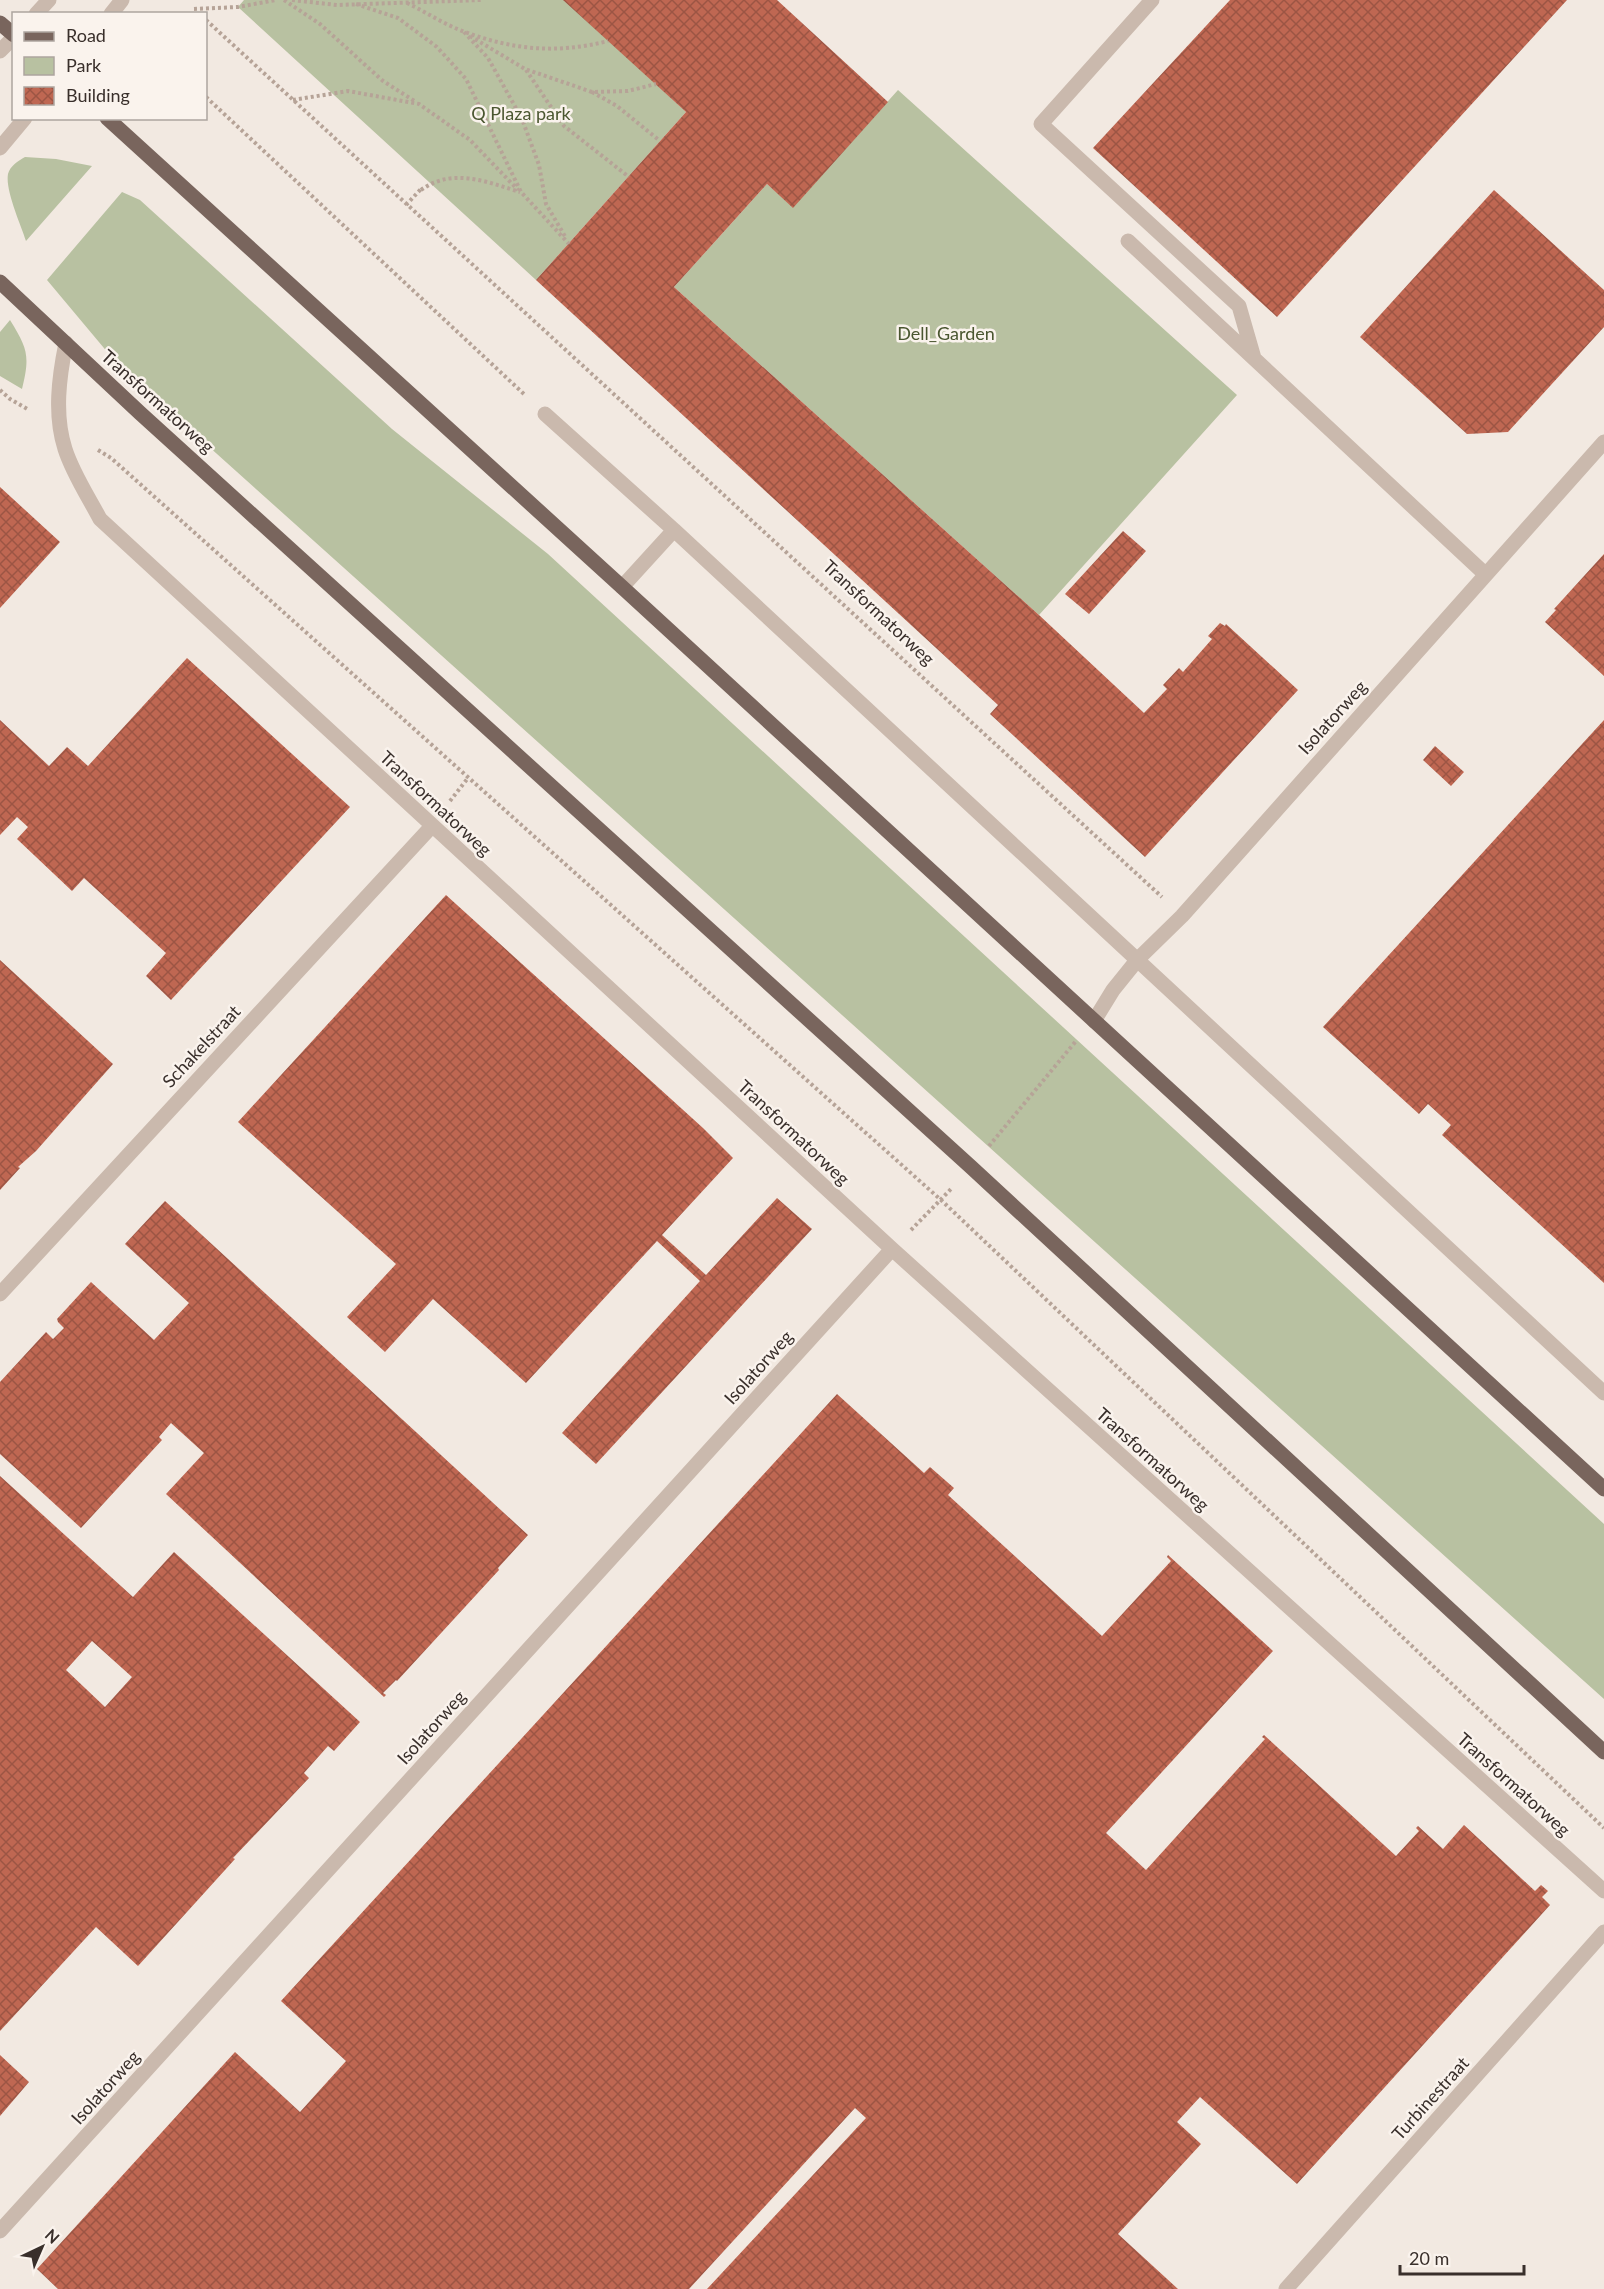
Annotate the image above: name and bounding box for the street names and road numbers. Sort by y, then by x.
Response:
street label: Transformatorweg [97,345,219,457]
street label: Transformatorweg [819,555,939,669]
street label: Isolatorweg [1293,675,1371,759]
street label: Transformatorweg [376,746,496,860]
street label: Schakelstraat [157,1000,245,1092]
street label: Transformatorweg [734,1075,854,1189]
street label: Isolatorweg [719,1325,797,1409]
street label: Transformatorweg [1092,1403,1214,1515]
street label: Isolatorweg [392,1685,470,1769]
street label: Transformatorweg [1453,1728,1575,1840]
street label: Isolatorweg [66,2045,144,2129]
street label: Turbinestraat [1387,2052,1473,2144]

